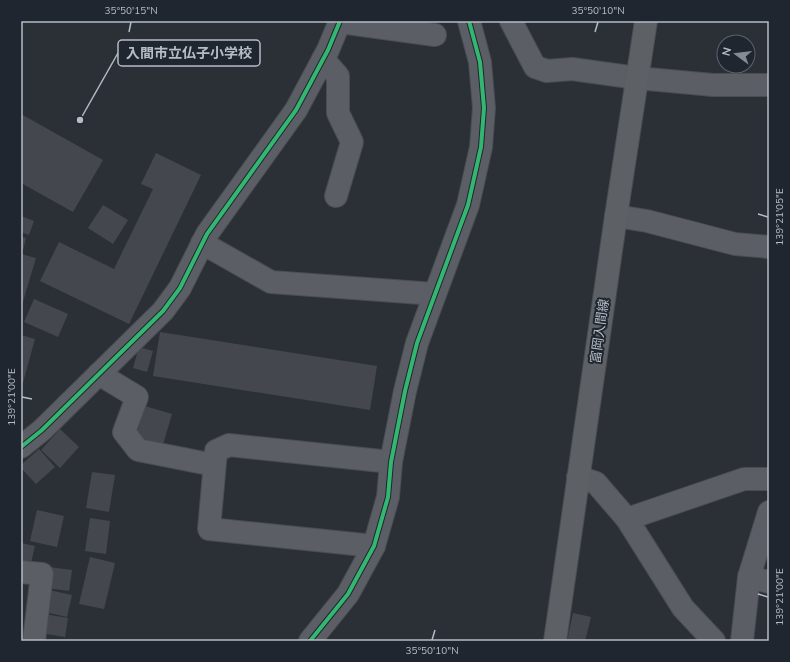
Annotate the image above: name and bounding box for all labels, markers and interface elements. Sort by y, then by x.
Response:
text: 35°50'15"N [104,4,158,18]
text: 35°50'10"N [571,4,625,18]
north arrow [716,34,756,74]
callout: 入間市立仏子小学校 [118,40,260,66]
text: 入間市立仏子小学校 [126,44,252,63]
text: N [719,46,735,57]
text: 139°21'05"E [773,188,787,246]
street label: 富岡入間線 [587,298,613,365]
text: 139°21'00"E [5,368,19,426]
text: 139°21'00"E [773,568,787,626]
text: 35°50'10"N [405,644,459,658]

